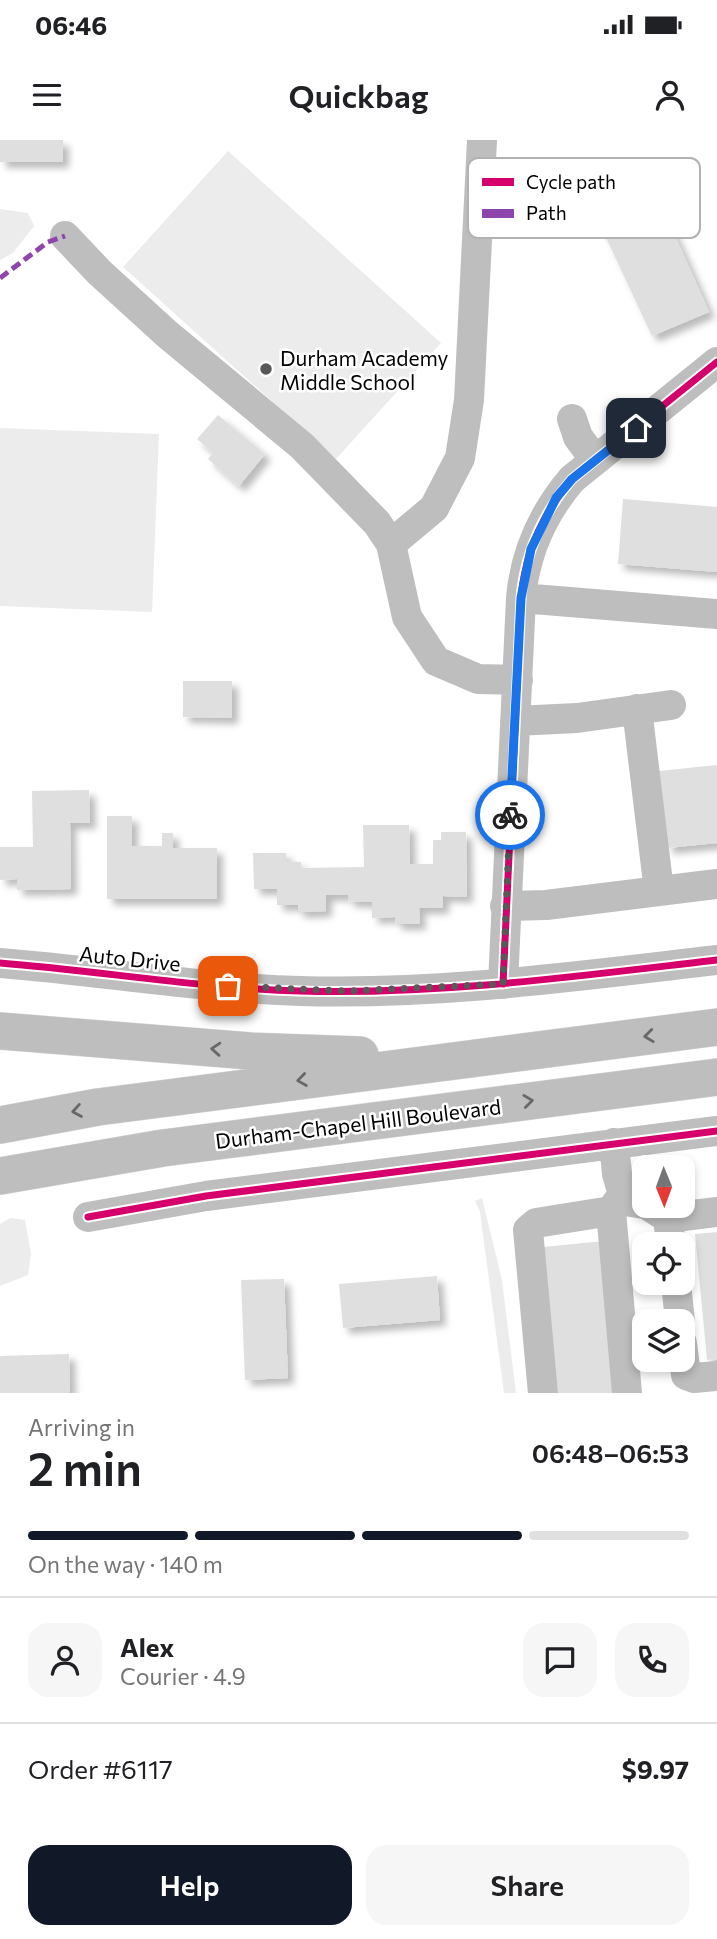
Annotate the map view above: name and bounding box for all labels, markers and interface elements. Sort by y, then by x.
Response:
text: 06:46 [35,9,107,40]
text: Quickbag [289,75,428,115]
icon: menu [28,76,66,114]
icon: person [651,76,689,114]
legend [468,158,700,238]
text: Cycle path [526,170,616,193]
text: Path [526,201,567,224]
place label: Durham Academy Middle School [280,345,449,394]
marker: Durham Academy Middle School [258,361,274,377]
pin [606,398,666,458]
icon: home [617,409,655,447]
courier [475,780,545,850]
icon: bike [491,796,529,834]
street label: Auto Drive [78,940,182,976]
pin [198,956,258,1016]
icon: bag [209,967,247,1005]
one-way arrow [643,1028,655,1043]
one-way arrow [210,1042,221,1057]
one-way arrow [296,1072,308,1087]
street label: Durham-Chapel Hill Boulevard [214,1093,502,1153]
one-way arrow [523,1093,534,1108]
one-way arrow [71,1103,83,1118]
north arrow [632,1155,695,1218]
map controls [632,1155,695,1372]
button: locate [632,1232,695,1295]
button: layers [632,1309,695,1372]
text: Arriving in [28,1413,135,1441]
text: 06:48–06:53 [532,1437,689,1468]
text: 2 min [28,1439,142,1495]
text: On the way · 140 m [28,1550,223,1578]
button: person [28,1623,102,1697]
button: chat [523,1623,597,1697]
button: phone [615,1623,689,1697]
text: Alex [120,1631,174,1662]
text: Courier · 4.9 [120,1662,246,1690]
text: Order #6117 [28,1753,173,1784]
text: $9.97 [622,1753,689,1784]
button: Help [28,1845,352,1925]
button: Share [366,1845,689,1925]

